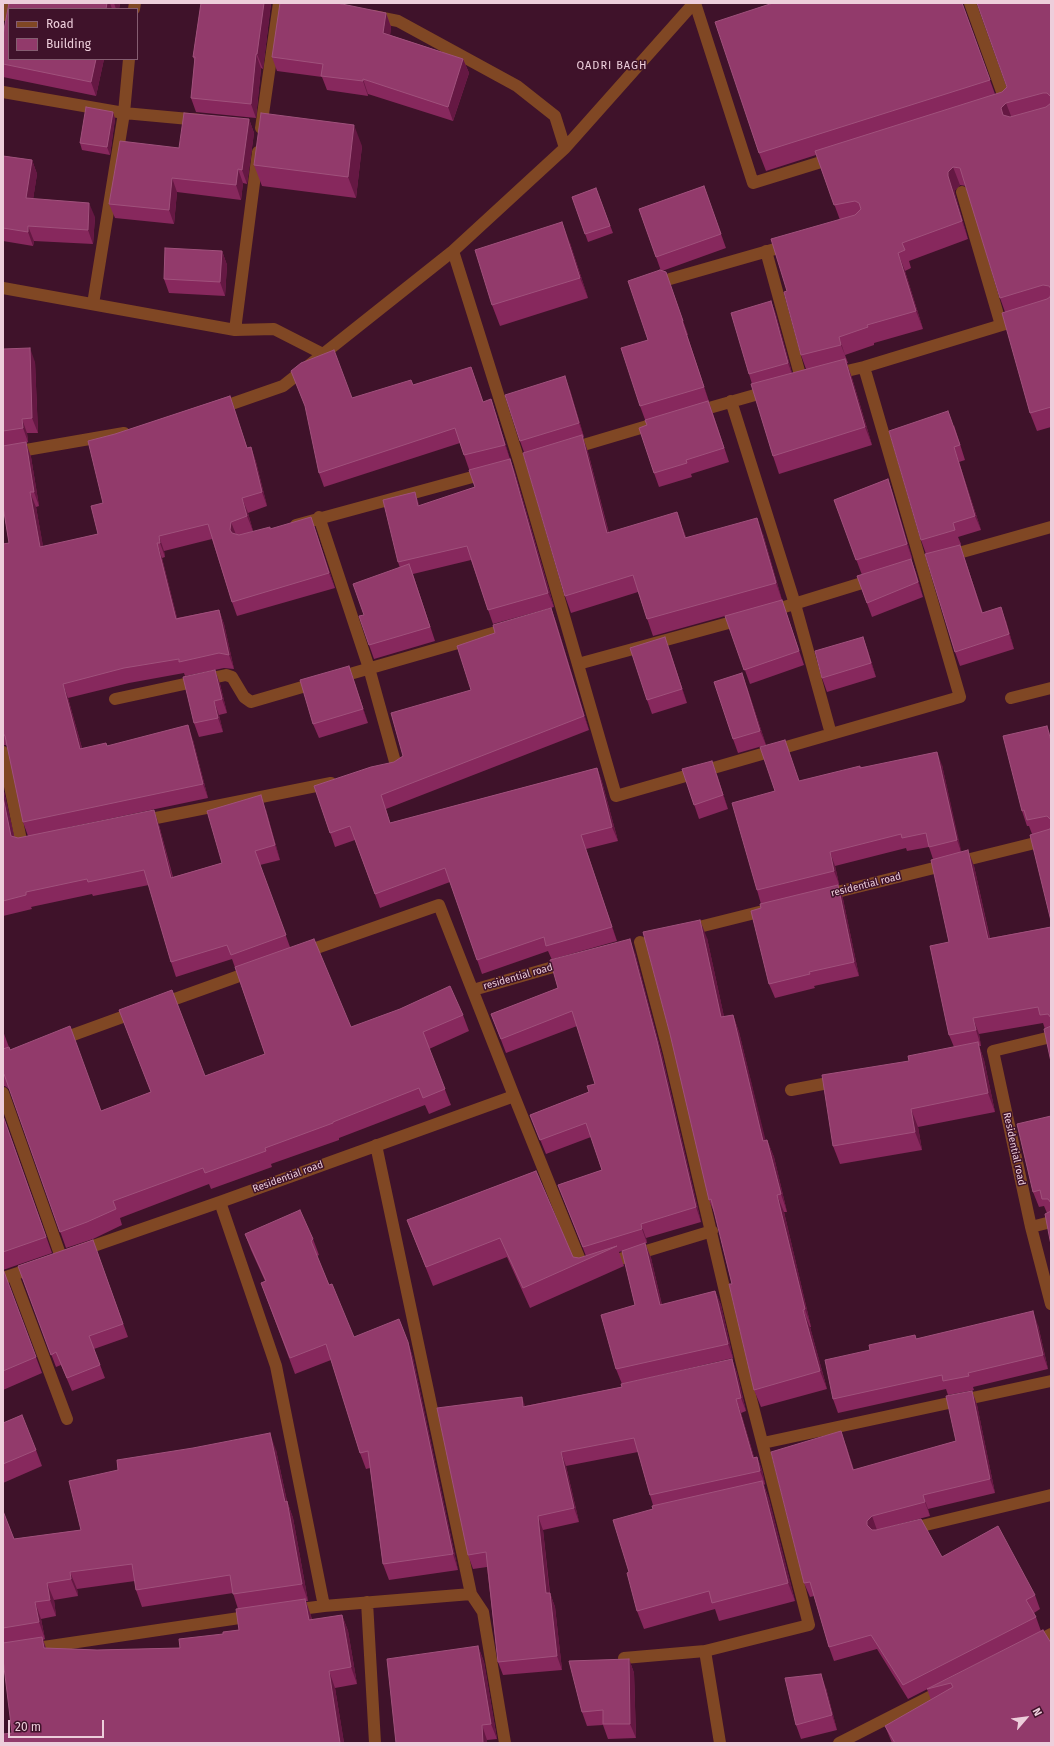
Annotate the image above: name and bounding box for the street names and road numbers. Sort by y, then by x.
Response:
street label: residential road [830,870,902,900]
street label: residential road [482,961,554,993]
street label: Residential road [1000,1111,1028,1187]
street label: Residential road [251,1159,325,1195]

